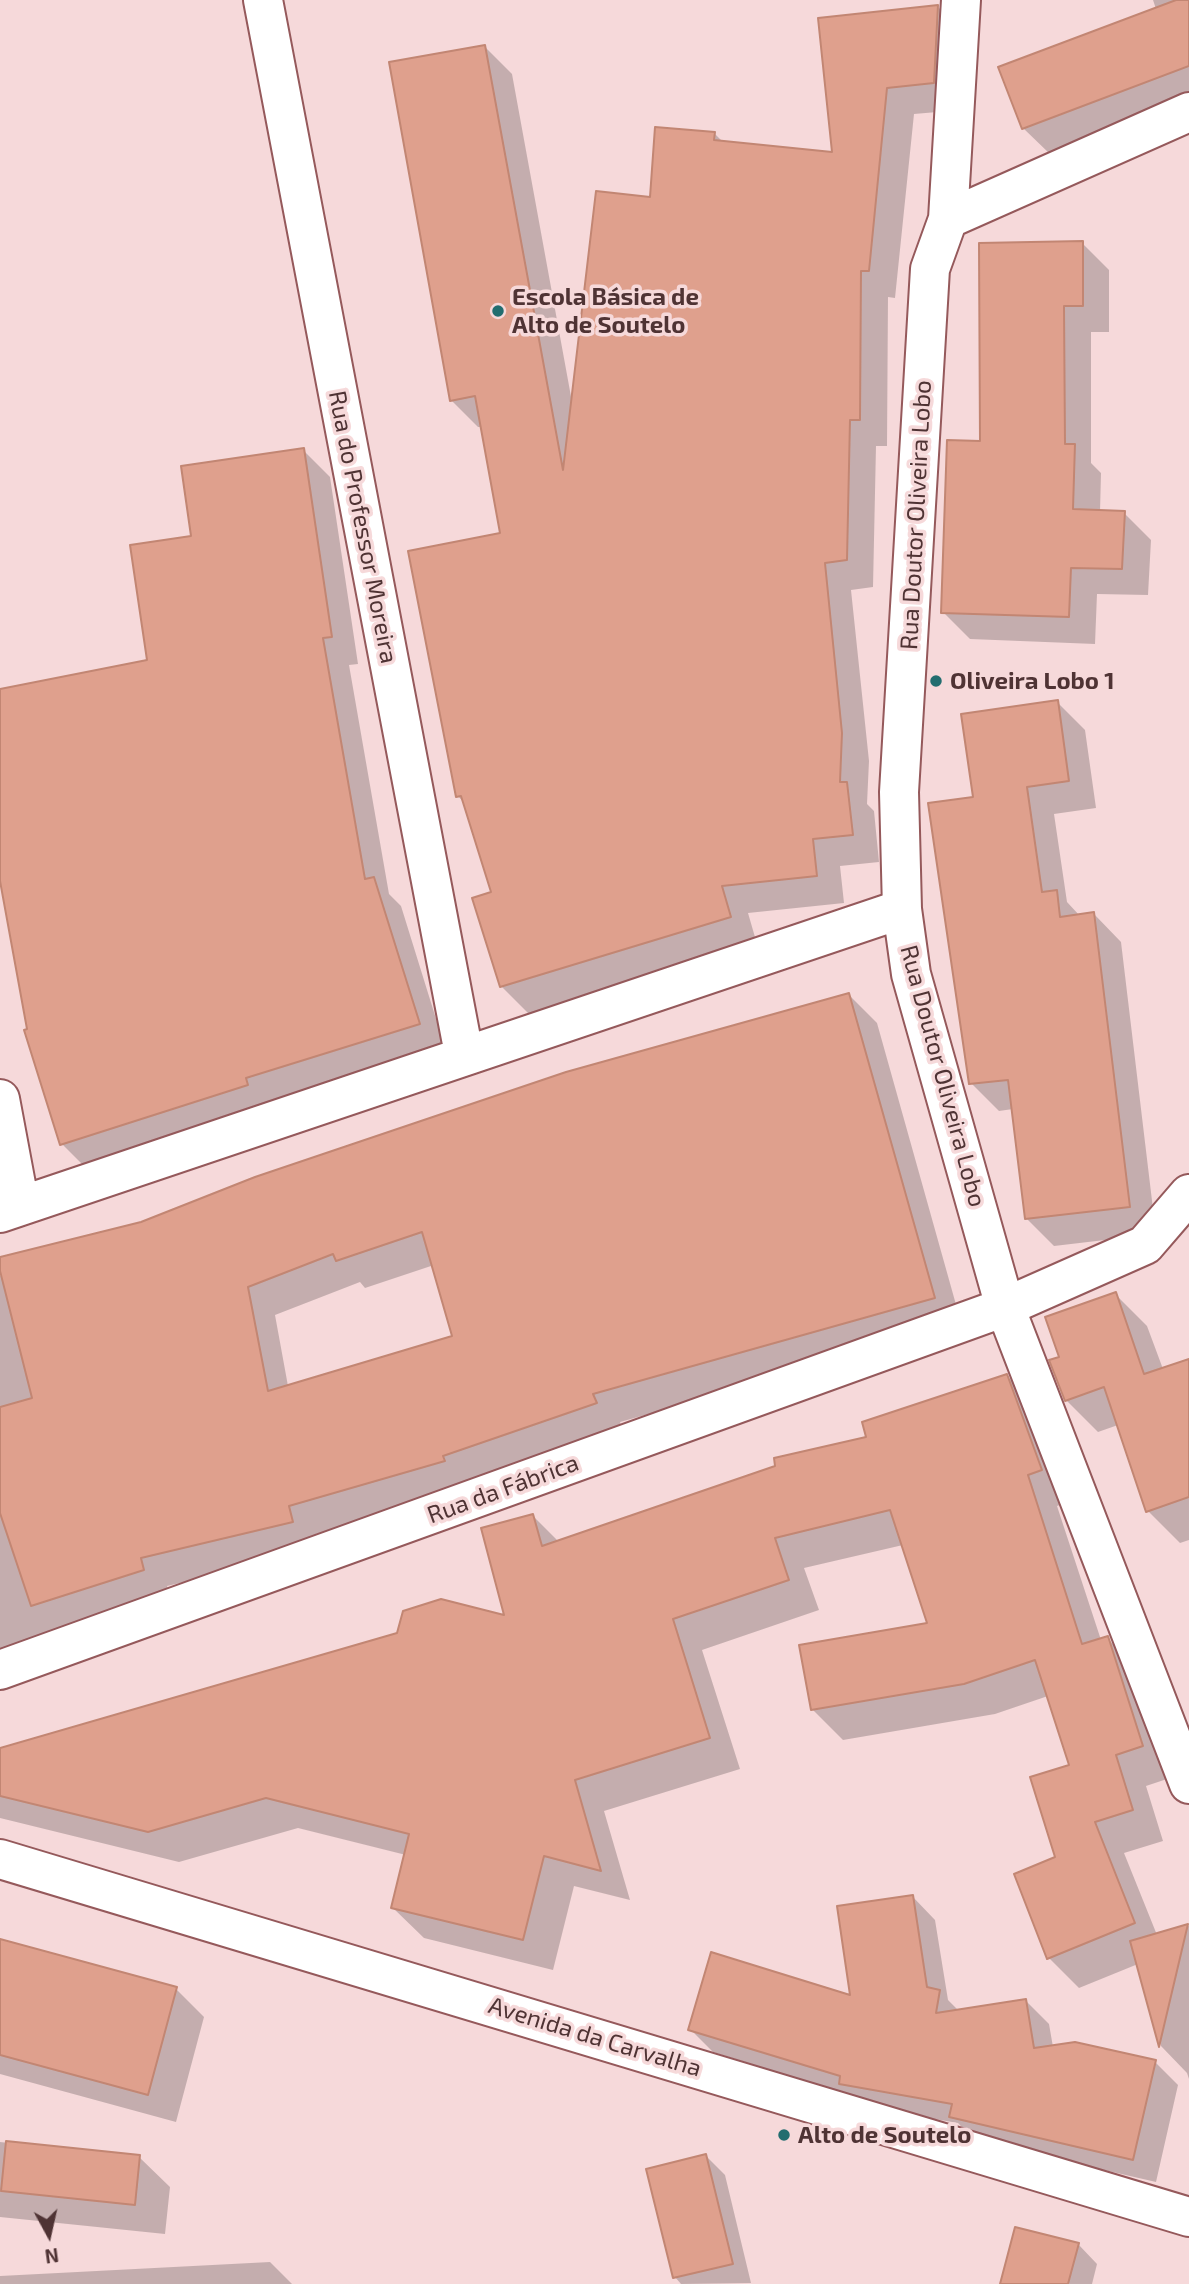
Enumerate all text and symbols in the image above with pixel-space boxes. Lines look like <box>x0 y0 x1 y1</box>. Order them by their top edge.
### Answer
place label: Escola Básica de Alto de Soutelo <box>512 283 699 339</box>
marker: Escola Básica de Alto de Soutelo <box>490 303 506 319</box>
street label: Rua Doutor Oliveira Lobo <box>895 379 937 651</box>
street label: Rua do Professor Moreira <box>322 388 404 666</box>
place label: Oliveira Lobo 1 <box>950 667 1115 695</box>
marker: Oliveira Lobo 1 <box>928 673 944 689</box>
street label: Rua Doutor Oliveira Lobo <box>894 942 992 1210</box>
street label: Rua da Fábrica <box>423 1448 583 1530</box>
street label: Avenida da Carvalha <box>485 1991 705 2083</box>
place label: Alto de Soutelo <box>798 2121 971 2149</box>
marker: Alto de Soutelo <box>776 2127 792 2143</box>
north arrow <box>14 2200 84 2270</box>
text: N <box>44 2244 60 2269</box>

